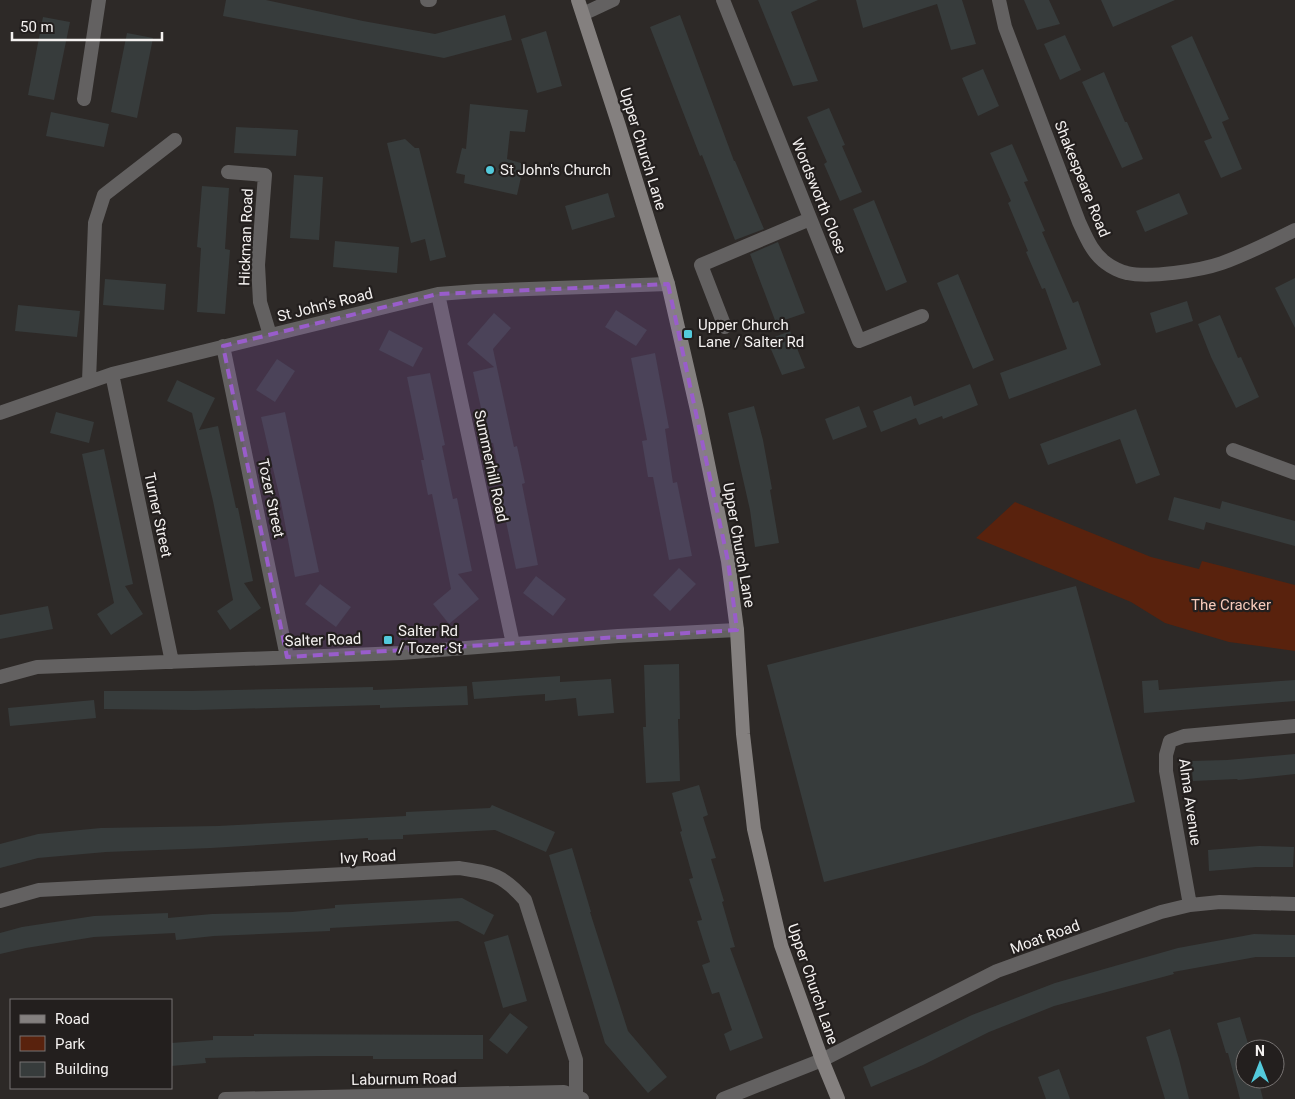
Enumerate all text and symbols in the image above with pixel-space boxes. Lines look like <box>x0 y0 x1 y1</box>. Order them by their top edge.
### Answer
scale bar <box>12 10 162 42</box>
text: 50 m <box>20 18 54 36</box>
street label: Upper Church Lane <box>616 86 670 212</box>
street label: Shakespeare Road <box>1050 118 1114 240</box>
street label: Wordsworth Close <box>788 136 850 256</box>
place label: St John's Church <box>500 161 611 179</box>
marker: St John's Church <box>484 164 496 176</box>
street label: Hickman Road <box>235 188 257 286</box>
street label: St John's Road <box>275 284 375 326</box>
place label: Upper Church Lane / Salter Rd <box>698 316 804 351</box>
marker: Upper Church Lane / Salter Rd <box>682 328 694 340</box>
street label: Summerhill Road <box>470 408 512 524</box>
street label: Tozer Street <box>254 457 288 539</box>
street label: Turner Street <box>140 471 176 559</box>
street label: Upper Church Lane <box>719 481 759 609</box>
park label: The Cracker <box>1191 596 1271 614</box>
place label: Salter Rd / Tozer St <box>398 622 462 657</box>
street label: Salter Road <box>284 630 362 650</box>
marker: Salter Rd / Tozer St <box>382 634 394 646</box>
street label: Alma Avenue <box>1175 757 1205 847</box>
street label: Ivy Road <box>339 847 397 867</box>
street label: Moat Road <box>1008 916 1082 958</box>
street label: Upper Church Lane <box>784 921 842 1047</box>
legend <box>10 999 172 1089</box>
text: Road <box>55 1010 89 1028</box>
text: Park <box>55 1035 86 1053</box>
north arrow <box>1235 1039 1285 1089</box>
text: N <box>1255 1043 1265 1059</box>
text: Building <box>55 1060 109 1078</box>
street label: Laburnum Road <box>351 1069 457 1089</box>

